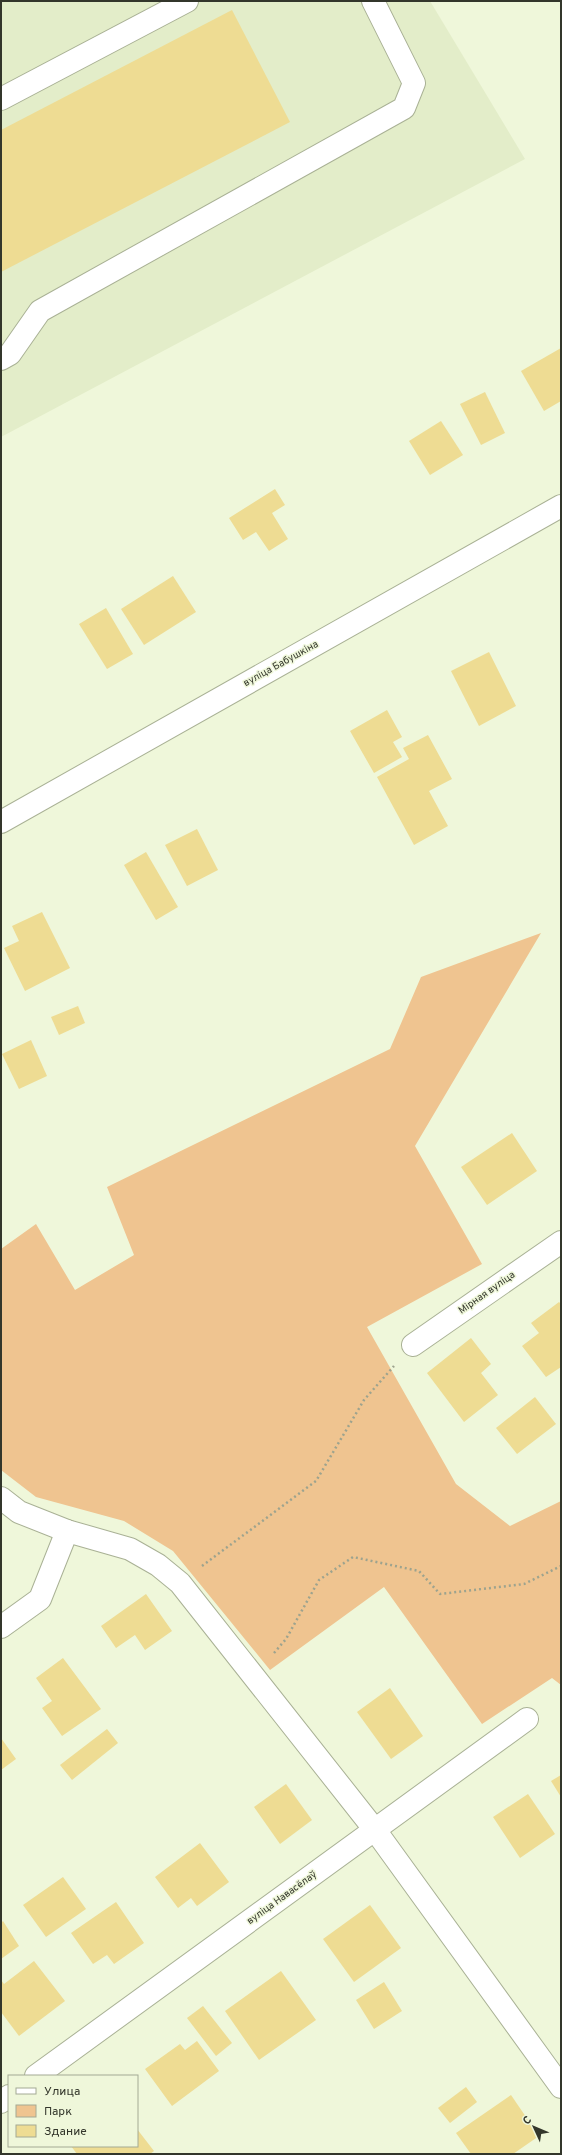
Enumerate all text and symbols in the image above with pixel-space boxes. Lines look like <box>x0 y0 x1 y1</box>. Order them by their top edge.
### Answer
street label: вуліца Бабушкіна <box>241 638 321 690</box>
street label: Мірная вуліца <box>456 1269 518 1317</box>
street label: вуліца Навасёлаў <box>244 1868 320 1928</box>
legend <box>8 2075 138 2147</box>
text: Улица <box>44 2084 80 2100</box>
text: Парк <box>44 2104 72 2120</box>
north arrow <box>514 2107 554 2147</box>
text: С <box>520 2113 535 2128</box>
text: Здание <box>44 2124 87 2140</box>

